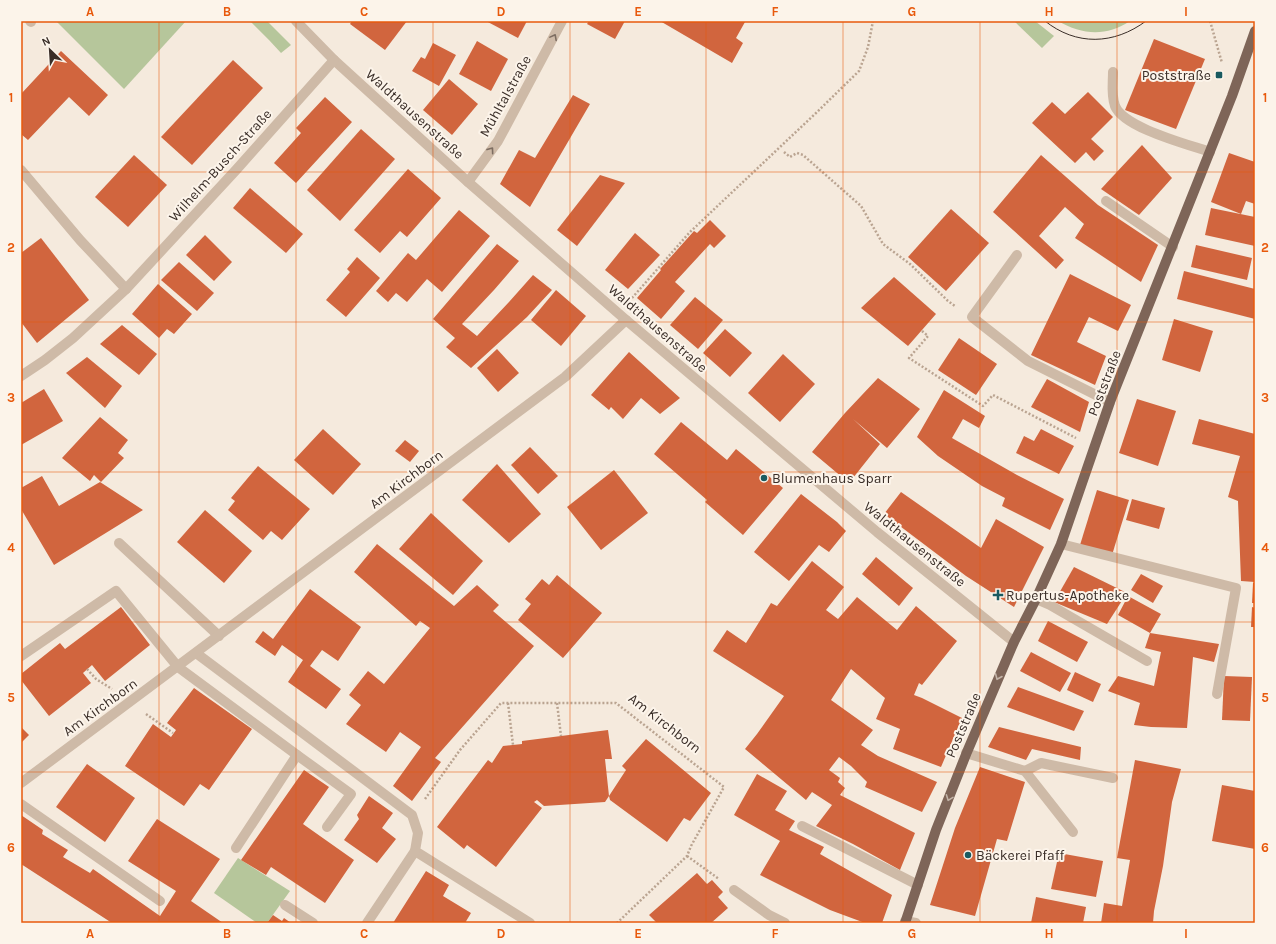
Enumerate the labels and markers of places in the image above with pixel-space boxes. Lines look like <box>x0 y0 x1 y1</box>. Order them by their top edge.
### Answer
place label: Poststraße <box>1142 67 1211 84</box>
marker: Poststraße <box>1214 70 1224 80</box>
place label: Blumenhaus Sparr <box>772 470 893 487</box>
marker: Blumenhaus Sparr <box>759 473 769 483</box>
place label: Rupertus-Apotheke <box>1006 587 1129 604</box>
marker: Rupertus-Apotheke <box>993 590 1003 600</box>
place label: Bäckerei Pfaff <box>976 847 1065 864</box>
marker: Bäckerei Pfaff <box>963 850 973 860</box>

